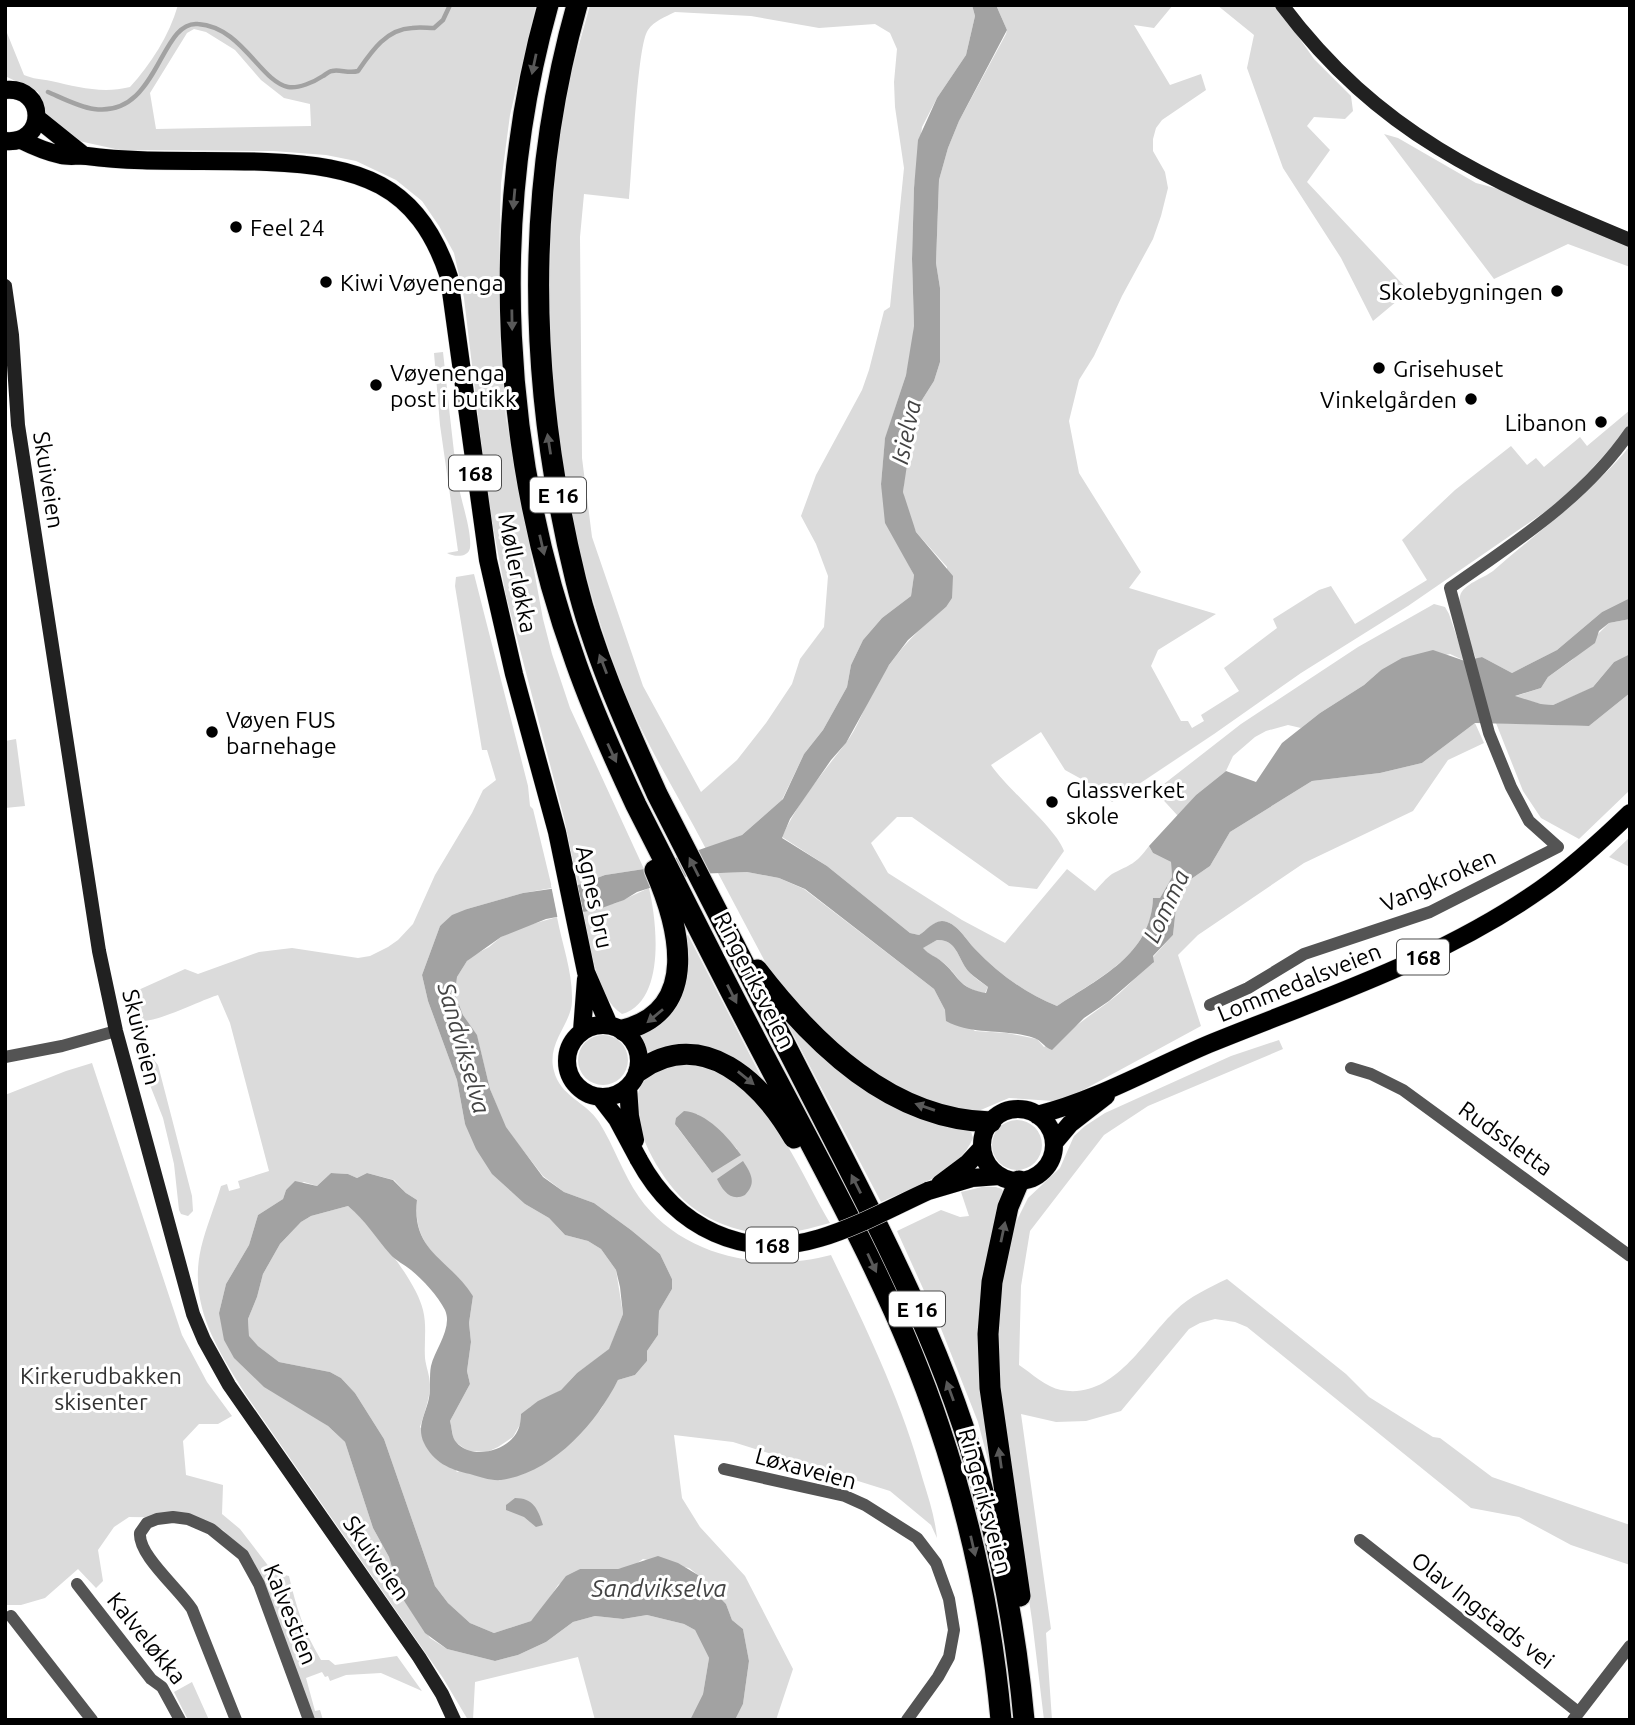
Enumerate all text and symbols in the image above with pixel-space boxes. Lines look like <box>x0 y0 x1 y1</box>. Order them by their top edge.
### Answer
one-way arrow <box>528 53 539 75</box>
one-way arrow <box>508 188 519 210</box>
place label: Feel 24 <box>250 215 325 240</box>
marker: Feel 24 <box>228 219 244 235</box>
place label: Kiwi Vøyenenga <box>340 270 504 295</box>
marker: Kiwi Vøyenenga <box>318 274 334 290</box>
place label: Skolebygningen <box>1379 279 1543 304</box>
marker: Skolebygningen <box>1549 283 1565 299</box>
one-way arrow <box>506 309 518 331</box>
place label: Grisehuset <box>1393 356 1503 381</box>
place label: Vøyenenga post i butikk <box>390 360 517 411</box>
marker: Grisehuset <box>1371 360 1387 376</box>
marker: Vøyenenga post i butikk <box>368 377 384 393</box>
place label: Vinkelgården <box>1320 387 1457 412</box>
marker: Vinkelgården <box>1463 391 1479 407</box>
water label: Isielva <box>886 397 926 467</box>
place label: Libanon <box>1505 410 1587 435</box>
marker: Libanon <box>1593 414 1609 430</box>
street label: Skuiveien <box>29 430 69 530</box>
one-way arrow <box>543 433 554 455</box>
road number: 168 <box>449 456 501 490</box>
road number: E 16 <box>530 477 586 512</box>
street label: Møllerløkka <box>494 511 542 635</box>
one-way arrow <box>536 534 547 556</box>
one-way arrow <box>597 654 608 675</box>
place label: Vøyen FUS barnehage <box>226 707 337 758</box>
marker: Vøyen FUS barnehage <box>204 724 220 740</box>
one-way arrow <box>606 743 618 763</box>
place label: Glassverket skole <box>1066 777 1185 828</box>
marker: Glassverket skole <box>1044 794 1060 810</box>
street label: Agnes bru <box>572 843 618 951</box>
street label: Vangkroken <box>1377 844 1499 916</box>
one-way arrow <box>688 857 699 877</box>
water label: Lomma <box>1138 865 1194 947</box>
street label: Ringeriksveien <box>710 907 800 1053</box>
street label: Lommedalsveien <box>1214 938 1384 1026</box>
road number: 168 <box>1397 940 1449 974</box>
water label: Sandvikselva <box>432 979 496 1117</box>
one-way arrow <box>726 984 738 1004</box>
street label: Skuiveien <box>118 987 166 1087</box>
one-way arrow <box>646 1008 664 1023</box>
one-way arrow <box>736 1071 754 1086</box>
street label: Rudssletta <box>1454 1096 1558 1180</box>
one-way arrow <box>914 1102 935 1113</box>
one-way arrow <box>851 1174 862 1194</box>
one-way arrow <box>997 1221 1008 1243</box>
road number: 168 <box>746 1228 798 1262</box>
one-way arrow <box>866 1253 878 1273</box>
road number: E 16 <box>889 1292 945 1326</box>
park label: Kirkerudbakken skisenter <box>20 1363 182 1414</box>
one-way arrow <box>944 1381 955 1402</box>
street label: Ringeriksveien <box>954 1425 1018 1577</box>
street label: Løxaveien <box>753 1443 859 1493</box>
one-way arrow <box>994 1447 1005 1469</box>
street label: Skuiveien <box>339 1511 415 1605</box>
one-way arrow <box>968 1535 979 1557</box>
street label: Olav Ingstads vei <box>1407 1547 1559 1673</box>
street label: Kalvestien <box>260 1560 322 1668</box>
water label: Sandvikselva <box>591 1575 726 1602</box>
street label: Kalveløkka <box>103 1587 191 1689</box>

